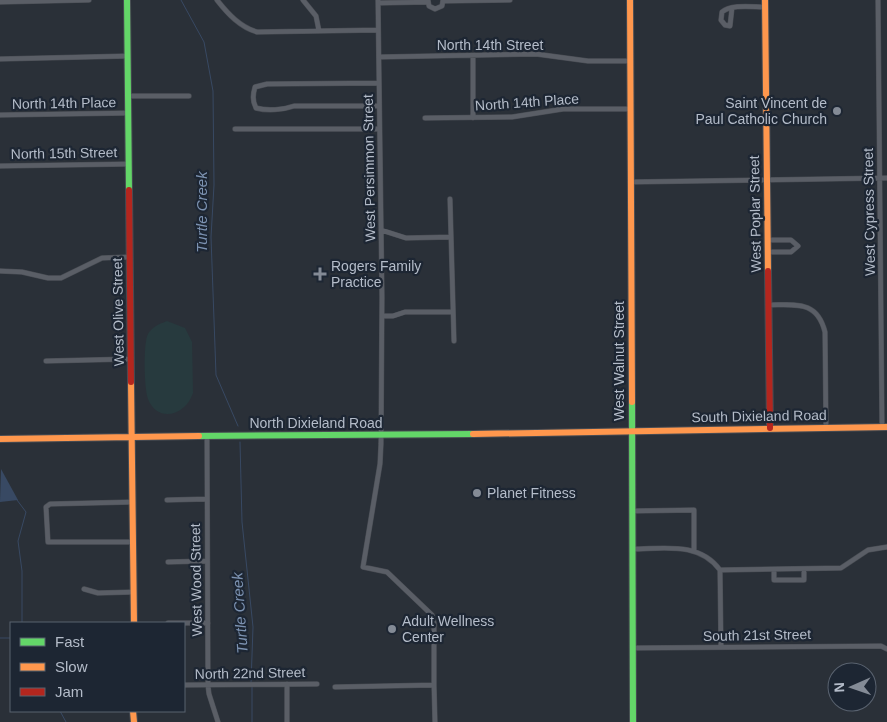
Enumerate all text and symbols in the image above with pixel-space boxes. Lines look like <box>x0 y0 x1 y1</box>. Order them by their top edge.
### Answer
street label: North 14th Street <box>437 37 543 53</box>
street label: North 14th Place <box>474 90 580 114</box>
street label: North 14th Place <box>12 94 116 112</box>
street label: West Persimmon Street <box>360 94 378 242</box>
place label: Saint Vincent de Paul Catholic Church <box>695 95 827 127</box>
marker: Saint Vincent de Paul Catholic Church <box>831 105 843 117</box>
street label: North 15th Street <box>11 144 118 162</box>
street label: West Cypress Street <box>860 148 878 276</box>
street label: West Poplar Street <box>746 155 764 273</box>
water label: Turtle Creek <box>193 170 210 253</box>
street label: West Olive Street <box>109 257 127 366</box>
place label: Rogers Family Practice <box>331 258 421 290</box>
marker: Rogers Family Practice <box>313 267 327 281</box>
street label: West Walnut Street <box>611 301 627 421</box>
street label: South Dixieland Road <box>691 407 827 425</box>
street label: North Dixieland Road <box>249 415 383 431</box>
place label: Planet Fitness <box>487 485 576 501</box>
marker: Planet Fitness <box>471 487 483 499</box>
street label: West Wood Street <box>187 523 205 637</box>
water label: Turtle Creek <box>228 570 251 654</box>
place label: Adult Wellness Center <box>402 613 494 645</box>
legend <box>10 622 185 712</box>
marker: Adult Wellness Center <box>386 623 398 635</box>
street label: South 21st Street <box>703 626 811 644</box>
text: Fast <box>55 633 85 650</box>
text: Slow <box>55 658 88 675</box>
north arrow <box>827 662 877 712</box>
street label: North 22nd Street <box>195 664 305 682</box>
text: N <box>831 682 847 693</box>
text: Jam <box>55 683 83 700</box>

